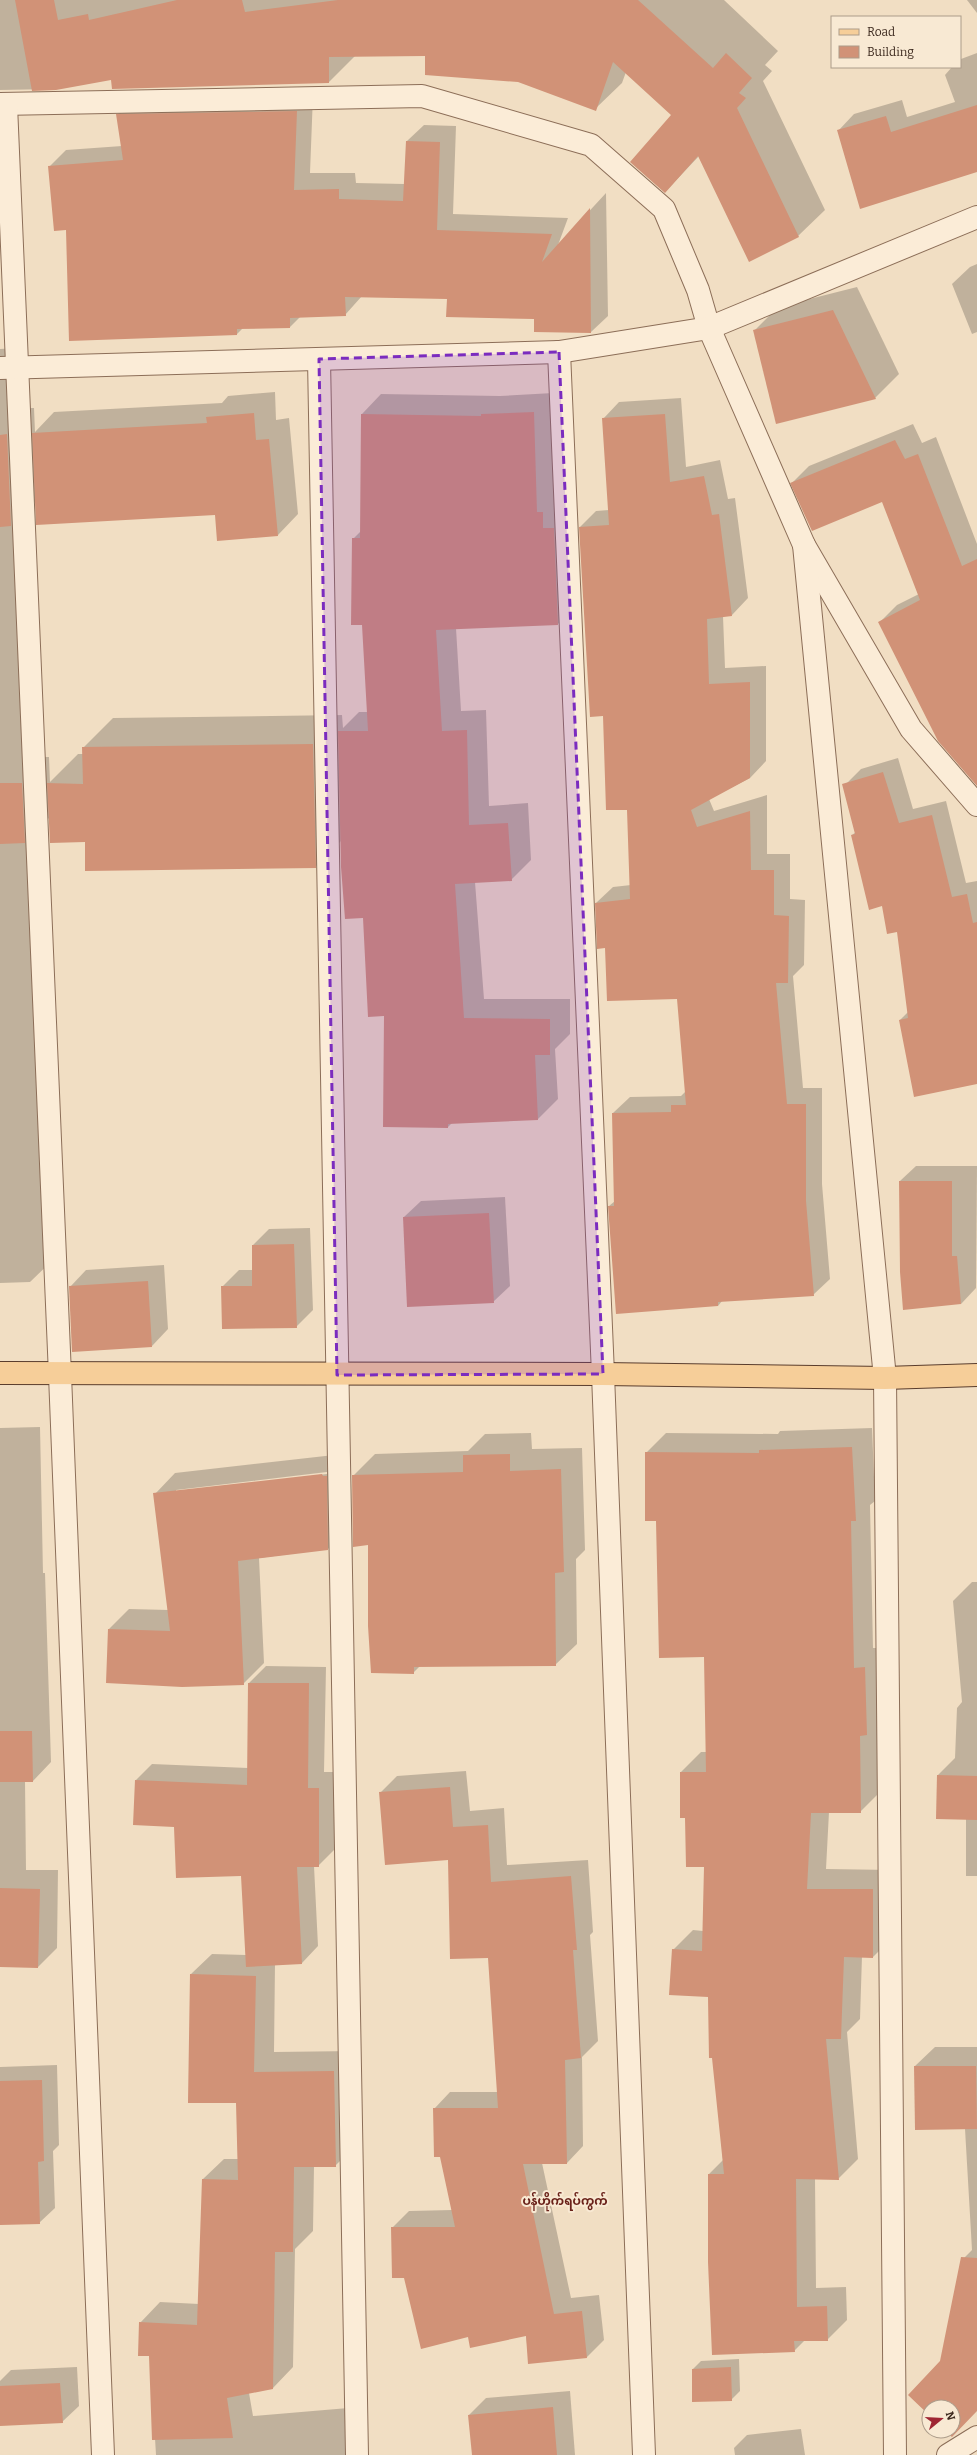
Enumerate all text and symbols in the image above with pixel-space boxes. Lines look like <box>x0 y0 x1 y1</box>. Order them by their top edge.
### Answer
legend <box>831 16 961 68</box>
text: Road <box>867 25 895 39</box>
text: Building <box>867 45 914 59</box>
district label: ပန်ဟိုက်ရပ်ကွက် <box>522 2191 608 2212</box>
north arrow <box>921 2399 961 2439</box>
text: N <box>943 2410 958 2423</box>

